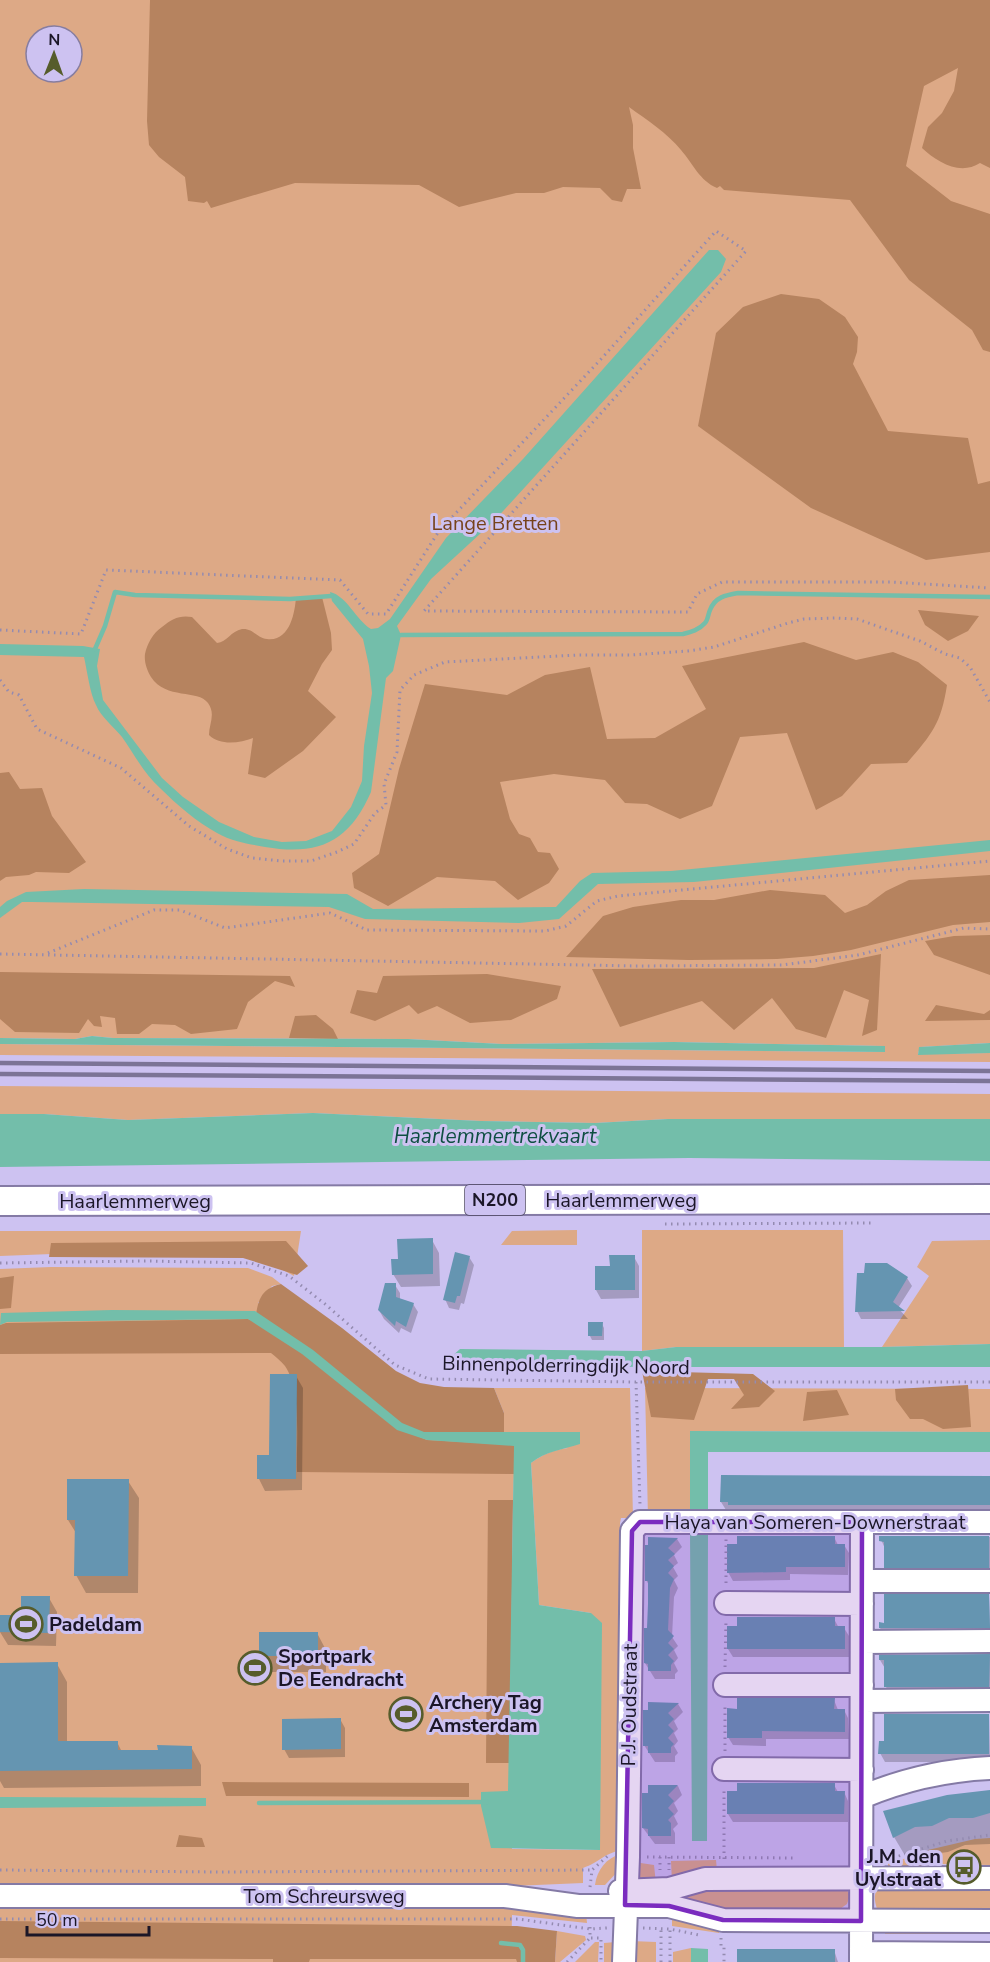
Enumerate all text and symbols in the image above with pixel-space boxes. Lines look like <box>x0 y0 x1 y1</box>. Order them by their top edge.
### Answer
north arrow <box>24 24 84 84</box>
text: N <box>48 29 60 51</box>
park label: Lange Bretten <box>431 510 559 537</box>
water label: Haarlemmertrekvaart <box>394 1122 597 1150</box>
road number: N200 <box>465 1185 525 1215</box>
street label: Haarlemmerweg <box>545 1187 697 1214</box>
street label: Haarlemmerweg <box>59 1188 211 1215</box>
street label: Binnenpolderringdijk Noord <box>442 1350 690 1381</box>
street label: Haya van Someren-Downerstraat <box>665 1509 966 1536</box>
sports icon: Padeldam <box>8 1606 44 1642</box>
place label: Padeldam <box>49 1611 142 1638</box>
street label: P.J. Oudstraat <box>615 1642 644 1767</box>
place label: Sportpark De Eendracht <box>278 1643 404 1693</box>
sports icon: Sportpark De Eendracht <box>237 1650 273 1686</box>
place label: Archery Tag Amsterdam <box>429 1689 542 1739</box>
sports icon: Archery Tag Amsterdam <box>388 1696 424 1732</box>
place label: J.M. den Uylstraat <box>855 1843 941 1893</box>
bus stop icon: J.M. den Uylstraat <box>946 1849 982 1885</box>
street label: Tom Schreursweg <box>243 1883 405 1910</box>
scale bar <box>27 1899 148 1937</box>
text: 50 m <box>36 1908 78 1932</box>

